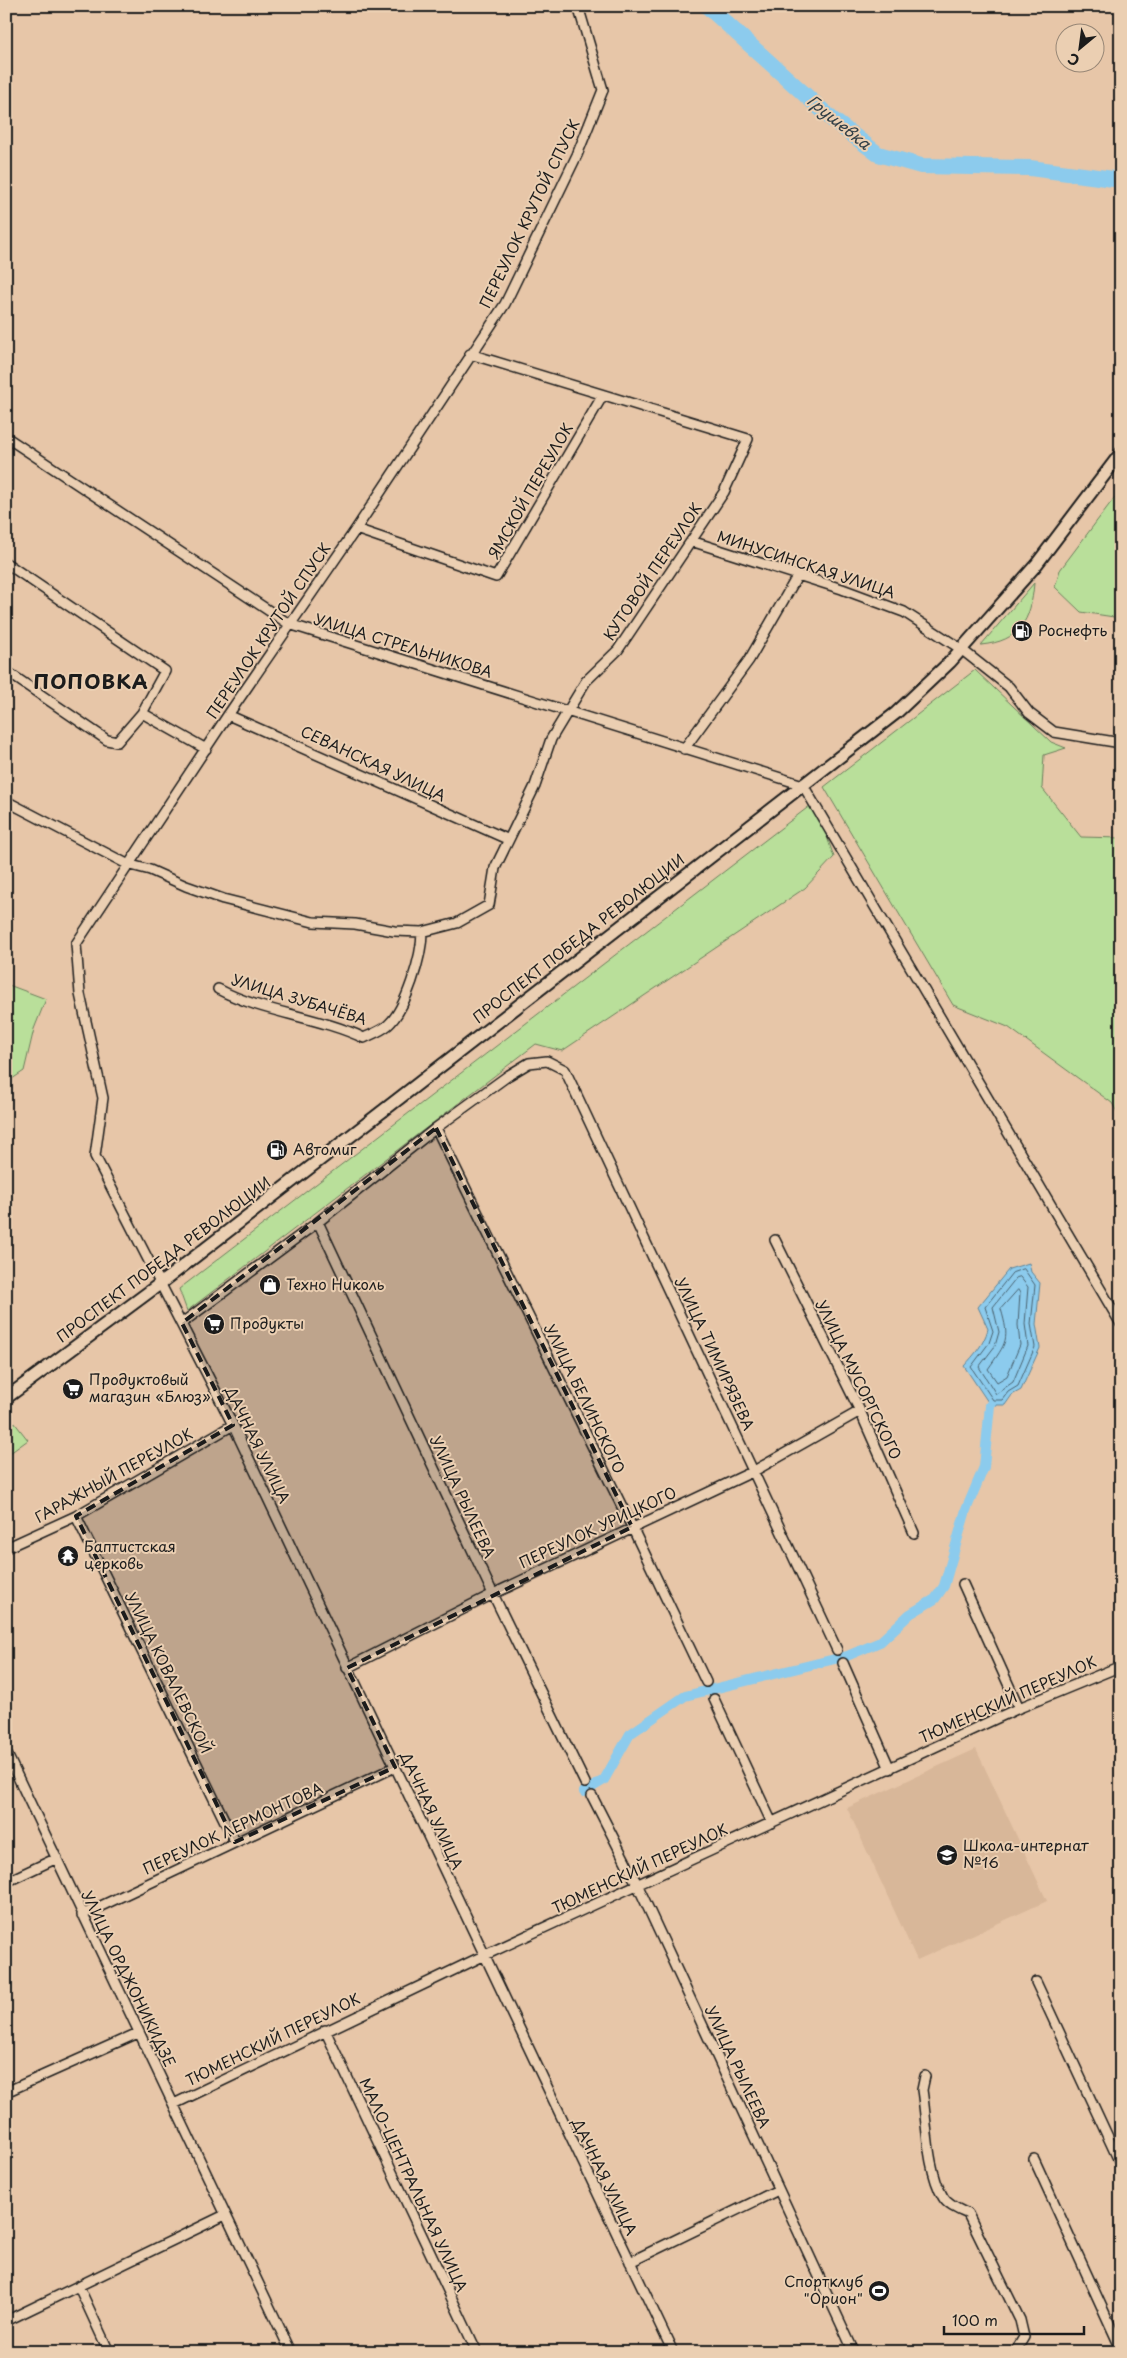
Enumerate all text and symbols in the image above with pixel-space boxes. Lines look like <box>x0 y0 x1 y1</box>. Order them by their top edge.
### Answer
north arrow <box>1054 22 1104 72</box>
text: С <box>1064 48 1083 72</box>
water label: Грушевка <box>803 88 878 155</box>
street label: ПЕРЕУЛОК КРУТОЙ СПУСК <box>473 115 585 312</box>
street label: ЯМСКОЙ ПЕРЕУЛОК <box>481 418 578 562</box>
street label: КУТОВОЙ ПЕРЕУЛОК <box>597 497 707 645</box>
street label: МИНУСИНСКАЯ УЛИЦА <box>714 524 899 603</box>
street label: ПЕРЕУЛОК КРУТОЙ СПУСК <box>200 538 335 723</box>
street label: УЛИЦА СТРЕЛЬНИКОВА <box>311 606 496 683</box>
place label: Роснефть <box>1038 618 1107 641</box>
fuel station icon: Роснефть <box>1010 619 1034 643</box>
district label: ПОПОВКА <box>33 666 149 696</box>
street label: СЕВАНСКАЯ УЛИЦА <box>297 719 450 806</box>
street label: ПРОСПЕКТ ПОБЕДА РЕВОЛЮЦИИ <box>467 848 689 1028</box>
street label: УЛИЦА ЗУБАЧЁВА <box>229 967 370 1030</box>
place label: Автомиг <box>293 1137 357 1160</box>
fuel station icon: Автомиг <box>265 1138 289 1162</box>
street label: ПРОСПЕКТ ПОБЕДА РЕВОЛЮЦИИ <box>51 1170 275 1347</box>
place label: Техно Николь <box>286 1272 385 1295</box>
shop icon: Техно Николь <box>258 1273 282 1297</box>
street label: УЛИЦА ТИМИРЯЗЕВА <box>670 1273 761 1434</box>
street label: УЛИЦА МУСОРГСКОГО <box>811 1296 908 1463</box>
place label: Продукты <box>230 1311 304 1334</box>
supermarket icon: Продукты <box>202 1312 226 1336</box>
street label: УЛИЦА БЕЛИНСКОГО <box>539 1320 632 1477</box>
place label: Продуктовый магазин «Блюз» <box>89 1367 211 1407</box>
supermarket icon: Продуктовый магазин «Блюз» <box>61 1377 85 1401</box>
street label: ДАЧНАЯ УЛИЦА <box>220 1381 297 1507</box>
street label: ГАРАЖНЫЙ ПЕРЕУЛОК <box>30 1421 197 1528</box>
street label: УЛИЦА РЫЛЕЕВА <box>425 1431 502 1562</box>
street label: ПЕРЕУЛОК УРИЦКОГО <box>515 1480 680 1573</box>
place label: Баптистская церковь <box>84 1534 176 1574</box>
temple icon: Баптистская церковь <box>56 1544 80 1568</box>
street label: УЛИЦА КОВАЛЕВСКОЙ <box>120 1588 219 1757</box>
street label: ТЮМЕНСКИЙ ПЕРЕУЛОК <box>915 1649 1100 1748</box>
street label: ДАЧНАЯ УЛИЦА <box>395 1747 470 1873</box>
street label: ПЕРЕУЛОК ЛЕРМОНТОВА <box>139 1776 326 1880</box>
street label: ТЮМЕНСКИЙ ПЕРЕУЛОК <box>548 1817 731 1919</box>
place label: Школа-интернат №16 <box>963 1833 1089 1873</box>
school or university icon: Школа-интернат №16 <box>935 1843 959 1867</box>
street label: УЛИЦА ОРДЖОНИКИДЗЕ <box>77 1886 182 2071</box>
street label: ТЮМЕНСКИЙ ПЕРЕУЛОК <box>181 1986 364 2091</box>
street label: УЛИЦА РЫЛЕЕВА <box>700 2001 777 2132</box>
street label: МАЛО-ЦЕНТРАЛЬНАЯ УЛИЦА <box>355 2074 474 2295</box>
street label: ДАЧНАЯ УЛИЦА <box>567 2113 644 2239</box>
place label: Спортклуб "Орион" <box>784 2269 863 2309</box>
sports icon: Спортклуб "Орион" <box>867 2279 891 2303</box>
scale bar <box>944 2303 1084 2335</box>
text: 100 m <box>952 2308 998 2331</box>

